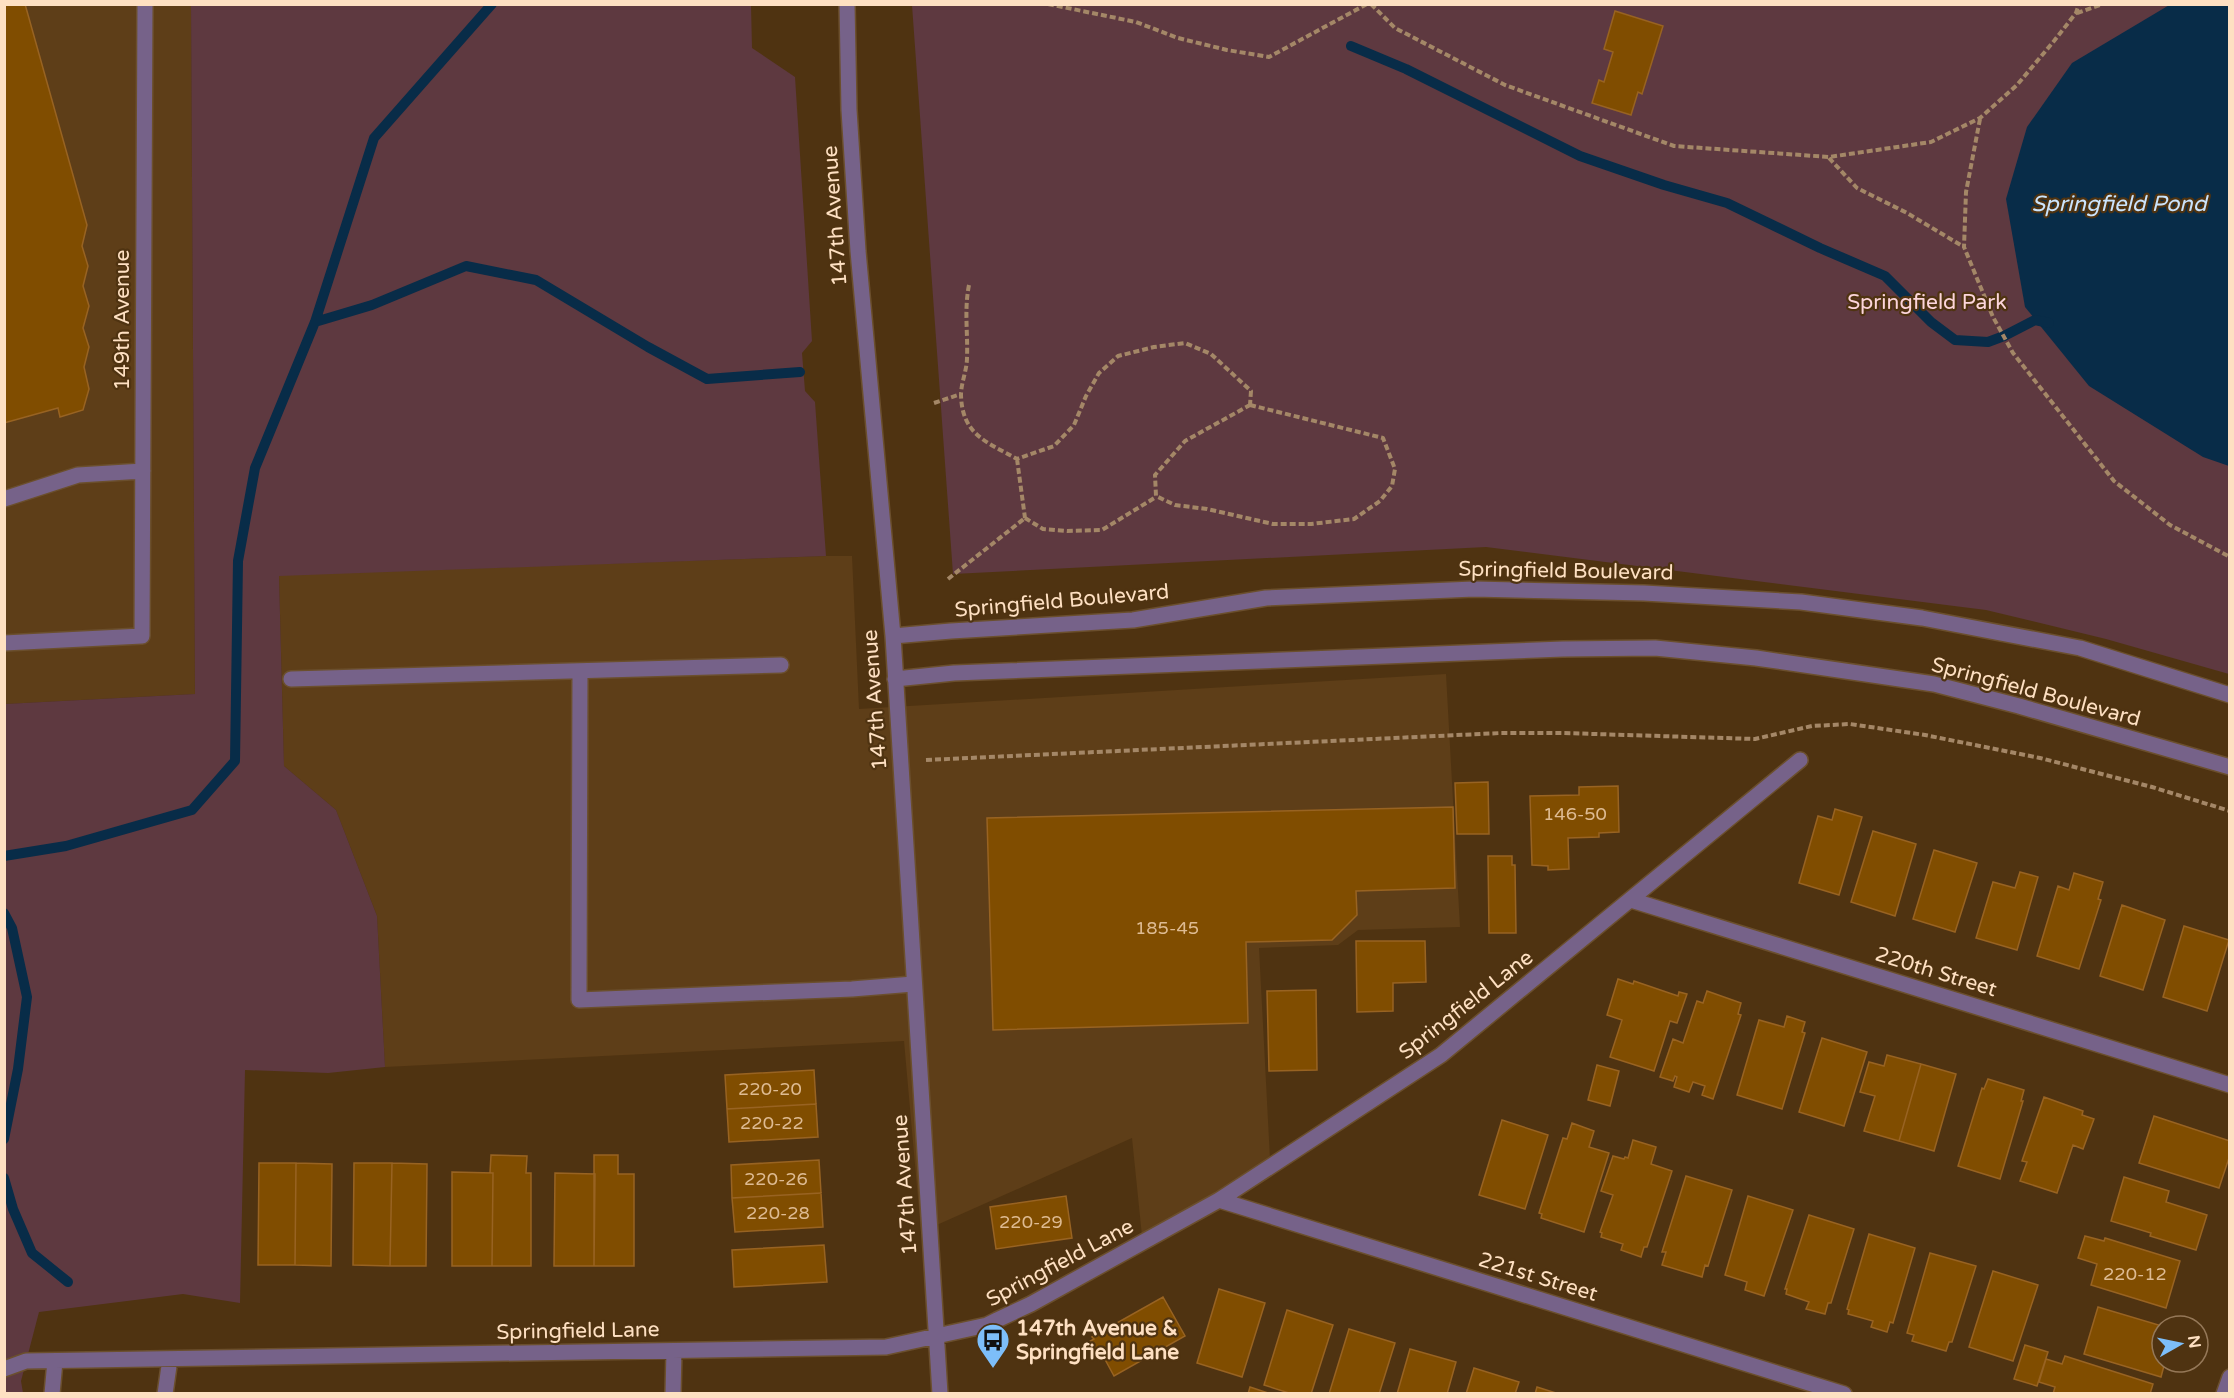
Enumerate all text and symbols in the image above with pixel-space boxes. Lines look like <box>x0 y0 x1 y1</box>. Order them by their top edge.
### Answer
street label: 147th Avenue <box>818 145 852 287</box>
water label: Springfield Pond <box>2031 191 2210 217</box>
street label: 149th Avenue <box>110 249 135 391</box>
park label: Springfield Park <box>1847 290 2007 315</box>
street label: Springfield Boulevard <box>1458 557 1674 585</box>
street label: Springfield Boulevard <box>954 579 1170 623</box>
street label: 147th Avenue <box>858 629 892 771</box>
street label: Springfield Boulevard <box>1929 652 2143 732</box>
house number: 146-50 <box>1543 803 1607 825</box>
house number: 185-45 <box>1135 917 1199 939</box>
street label: 220th Street <box>1872 942 2000 1002</box>
street label: Springfield Lane <box>1394 945 1538 1065</box>
house number: 220-20 <box>738 1078 802 1100</box>
house number: 220-22 <box>740 1112 804 1134</box>
street label: 147th Avenue <box>888 1114 922 1256</box>
house number: 220-26 <box>744 1168 808 1190</box>
house number: 220-28 <box>746 1202 810 1224</box>
house number: 220-29 <box>999 1211 1063 1233</box>
street label: Springfield Lane <box>982 1214 1138 1312</box>
street label: 221st Street <box>1476 1247 1600 1307</box>
house number: 220-12 <box>2103 1263 2167 1285</box>
north arrow <box>2150 1314 2210 1374</box>
place label: 147th Avenue & Springfield Lane <box>1016 1316 1179 1365</box>
street label: Springfield Lane <box>496 1317 660 1345</box>
bus stop icon: 147th Avenue & Springfield Lane <box>975 1322 1011 1369</box>
text: N <box>2183 1334 2205 1350</box>

